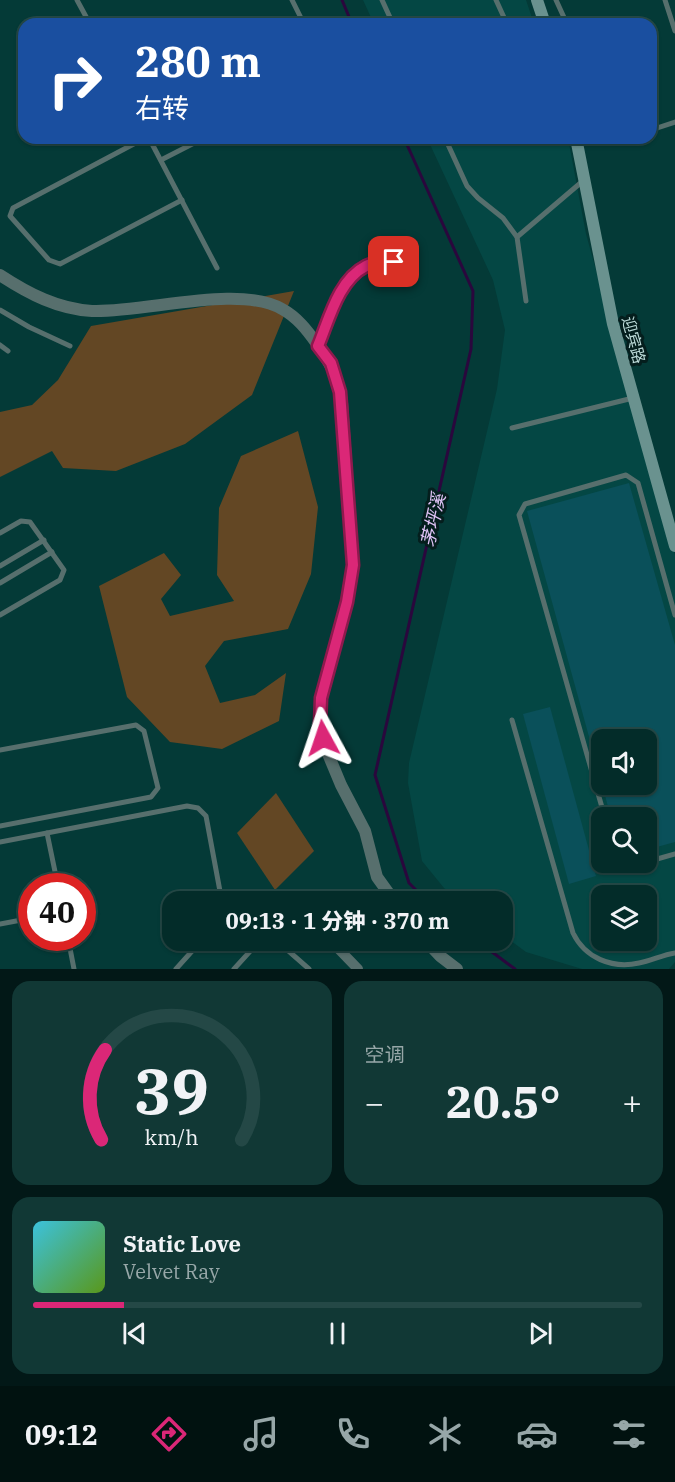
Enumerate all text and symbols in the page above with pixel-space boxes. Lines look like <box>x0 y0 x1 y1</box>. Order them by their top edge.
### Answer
text: 280 m <box>135 34 261 89</box>
icon: right <box>36 42 114 120</box>
text: 右转 <box>135 90 189 125</box>
pin <box>368 236 419 287</box>
icon: arrive <box>377 245 410 278</box>
street label: 迎宾路 <box>618 314 650 366</box>
water label: 茅坪溪 <box>416 489 451 549</box>
position arrow <box>291 706 355 770</box>
map controls <box>591 729 657 951</box>
button: sound <box>591 729 657 795</box>
button: search <box>591 807 657 873</box>
speed limit sign: 40 <box>18 873 96 951</box>
button: layers <box>591 885 657 951</box>
text: 09:13 · 1 分钟 · 370 m <box>226 906 449 935</box>
text: 空调 <box>365 1041 405 1068</box>
text: 39 <box>134 1050 209 1131</box>
text: 20.5° <box>446 1072 561 1130</box>
text: − <box>365 1081 384 1124</box>
text: + <box>622 1081 642 1124</box>
text: km/h <box>145 1123 199 1151</box>
text: Static Love <box>123 1229 241 1258</box>
text: Velvet Ray <box>123 1258 220 1285</box>
icon: previous <box>118 1317 151 1350</box>
icon: pause <box>321 1317 354 1350</box>
icon: next <box>524 1317 557 1350</box>
icon: directions <box>148 1413 190 1455</box>
icon: music <box>240 1413 282 1455</box>
icon: phone <box>332 1413 374 1455</box>
icon: climate <box>424 1413 466 1455</box>
icon: car <box>516 1413 558 1455</box>
icon: filters <box>608 1413 650 1455</box>
text: 09:12 <box>25 1417 98 1452</box>

